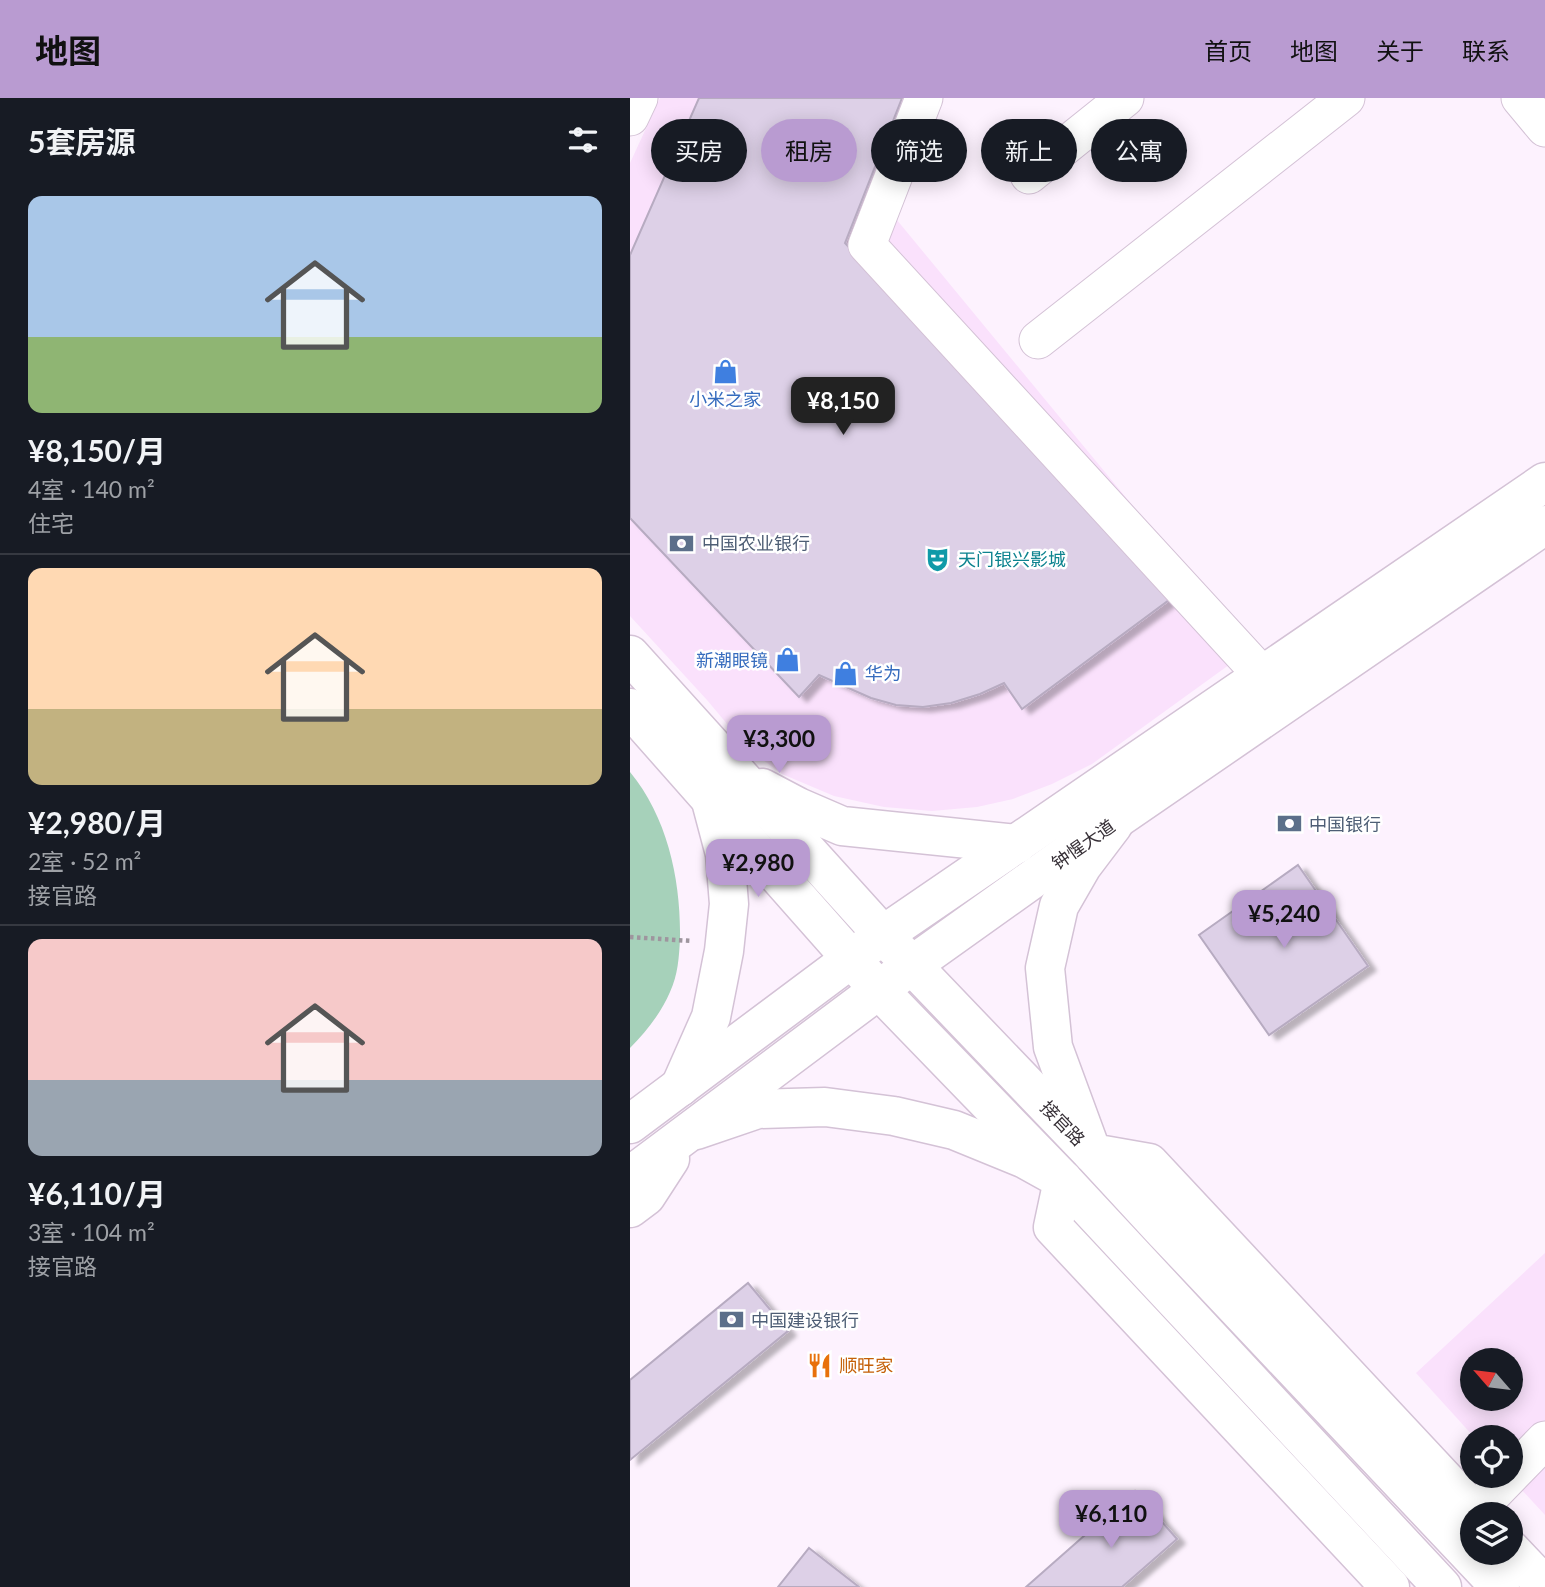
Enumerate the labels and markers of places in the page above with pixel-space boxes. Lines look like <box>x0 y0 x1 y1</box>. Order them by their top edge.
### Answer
shop icon: 小米之家 <box>711 358 739 386</box>
pin: ¥8,150 <box>786 378 900 437</box>
place label: 小米之家 <box>689 388 761 410</box>
bank icon: 中国农业银行 <box>668 529 696 557</box>
place label: 中国农业银行 <box>702 532 810 554</box>
theatre icon: 天门银兴影城 <box>924 545 952 573</box>
place label: 天门银兴影城 <box>958 548 1066 570</box>
shop icon: 新潮眼镜 <box>774 646 802 674</box>
place label: 新潮眼镜 <box>696 649 768 671</box>
shop icon: 华为 <box>831 659 859 687</box>
place label: 华为 <box>865 662 901 684</box>
pin: ¥3,300 <box>722 716 836 775</box>
bank icon: 中国银行 <box>1275 810 1303 838</box>
place label: 中国银行 <box>1309 813 1381 835</box>
pin: ¥2,980 <box>701 840 815 899</box>
pin: ¥5,240 <box>1227 890 1341 950</box>
bank icon: 中国建设银行 <box>717 1306 745 1334</box>
place label: 中国建设银行 <box>751 1309 859 1331</box>
restaurant icon: 顺旺家 <box>805 1351 833 1379</box>
place label: 顺旺家 <box>839 1354 893 1376</box>
pin: ¥6,110 <box>1054 1490 1168 1550</box>

